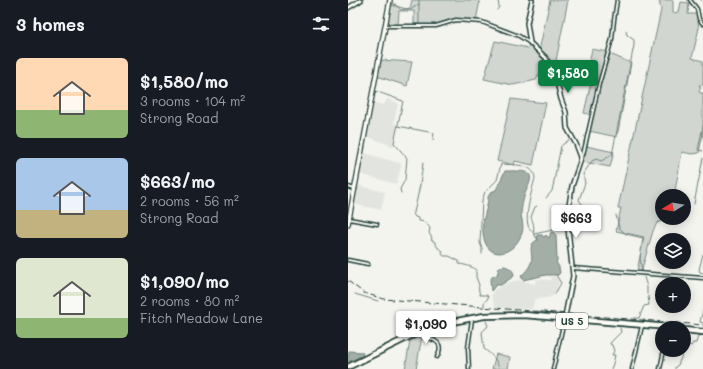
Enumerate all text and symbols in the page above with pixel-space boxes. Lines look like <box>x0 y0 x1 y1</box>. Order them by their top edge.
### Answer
text: 3 homes <box>16 13 85 35</box>
icon: filters <box>310 13 332 35</box>
pin: $1,580 <box>535 60 601 94</box>
text: $1,580 <box>547 64 589 81</box>
text: $1,580/mo <box>140 70 228 92</box>
icon: home <box>48 74 96 122</box>
text: 3 rooms · 104 m² <box>140 92 245 109</box>
text: Strong Road <box>140 109 219 126</box>
text: $663/mo <box>140 170 215 192</box>
icon: home <box>48 174 96 222</box>
north arrow <box>655 189 691 225</box>
map controls <box>655 189 691 357</box>
text: 2 rooms · 56 m² <box>140 192 239 209</box>
pin: $663 <box>552 205 600 239</box>
text: Strong Road <box>140 209 219 226</box>
text: $663 <box>560 209 592 226</box>
button: layers <box>655 233 691 269</box>
text: $1,090/mo <box>140 270 229 292</box>
icon: home <box>48 274 96 322</box>
button: + <box>655 277 691 313</box>
text: 2 rooms · 80 m² <box>140 292 239 309</box>
text: Fitch Meadow Lane <box>140 309 263 326</box>
pin: $1,090 <box>393 311 459 345</box>
road number: US 5 <box>556 313 588 329</box>
text: $1,090 <box>405 315 447 332</box>
button: − <box>655 321 691 357</box>

